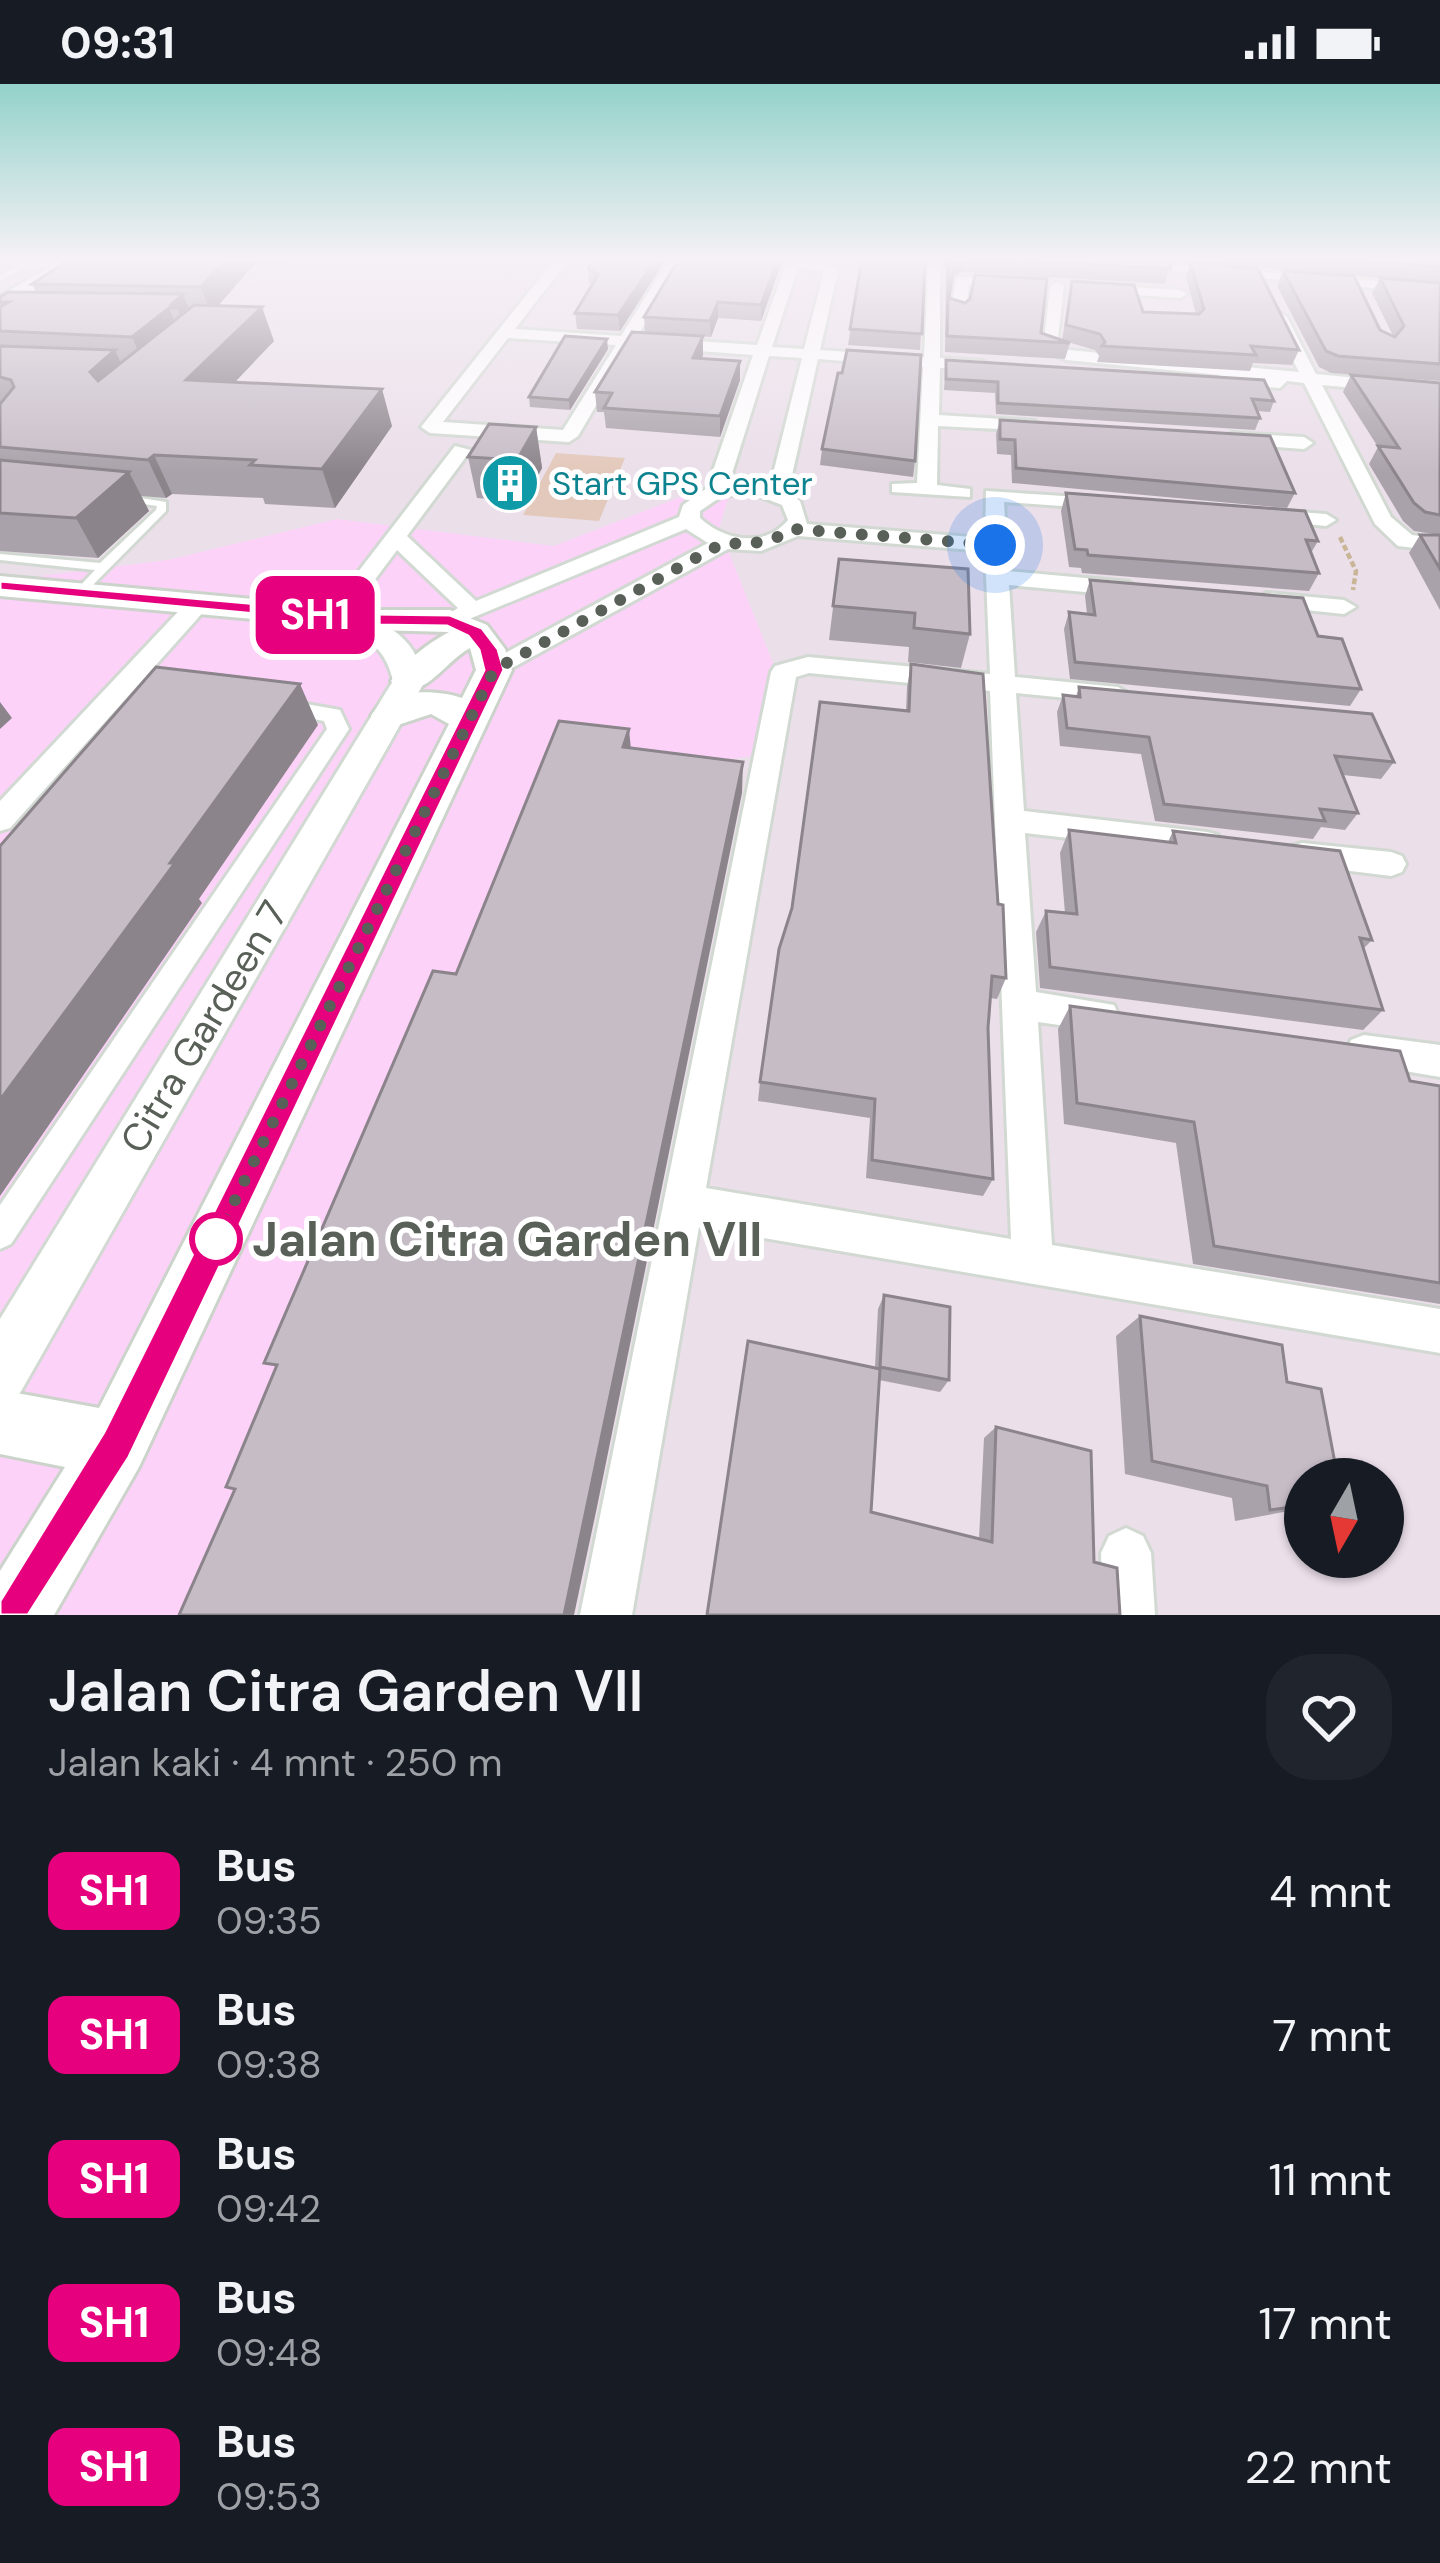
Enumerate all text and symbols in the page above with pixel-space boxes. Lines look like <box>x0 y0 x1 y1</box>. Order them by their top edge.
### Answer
text: 09:31 <box>60 13 175 72</box>
building icon: Start GPS Center <box>479 452 541 514</box>
place label: Start GPS Center <box>552 462 813 505</box>
your location <box>965 515 1025 575</box>
line badge: SH1 <box>246 576 384 654</box>
text: SH1 <box>280 587 350 642</box>
street label: Citra Gardeen 7 <box>109 892 299 1162</box>
place label: Jalan Citra Garden VII <box>252 1208 762 1271</box>
marker: Jalan Citra Garden VII <box>191 1214 241 1264</box>
north arrow <box>1284 1458 1404 1578</box>
map controls <box>1284 1458 1404 1578</box>
text: Jalan Citra Garden VII <box>48 1654 643 1729</box>
button: heart <box>1266 1654 1392 1780</box>
text: Jalan kaki · 4 mnt · 250 m <box>48 1737 503 1788</box>
text: Bus <box>216 1836 296 1895</box>
text: 4 mnt <box>1269 1862 1392 1921</box>
text: SH1 <box>79 1863 149 1918</box>
text: 09:35 <box>216 1895 322 1946</box>
text: Bus <box>216 1980 296 2039</box>
text: 7 mnt <box>1272 2006 1392 2065</box>
text: SH1 <box>79 2007 149 2062</box>
text: 09:38 <box>216 2039 322 2090</box>
text: Bus <box>216 2124 296 2183</box>
text: 11 mnt <box>1268 2150 1392 2209</box>
text: SH1 <box>79 2151 149 2206</box>
text: 09:42 <box>216 2183 321 2234</box>
text: Bus <box>216 2268 296 2327</box>
text: 17 mnt <box>1258 2294 1392 2353</box>
text: SH1 <box>79 2295 149 2350</box>
text: 09:48 <box>216 2327 322 2378</box>
text: Bus <box>216 2412 296 2471</box>
text: 22 mnt <box>1245 2438 1392 2497</box>
text: SH1 <box>79 2439 149 2494</box>
text: 09:53 <box>216 2471 322 2522</box>

